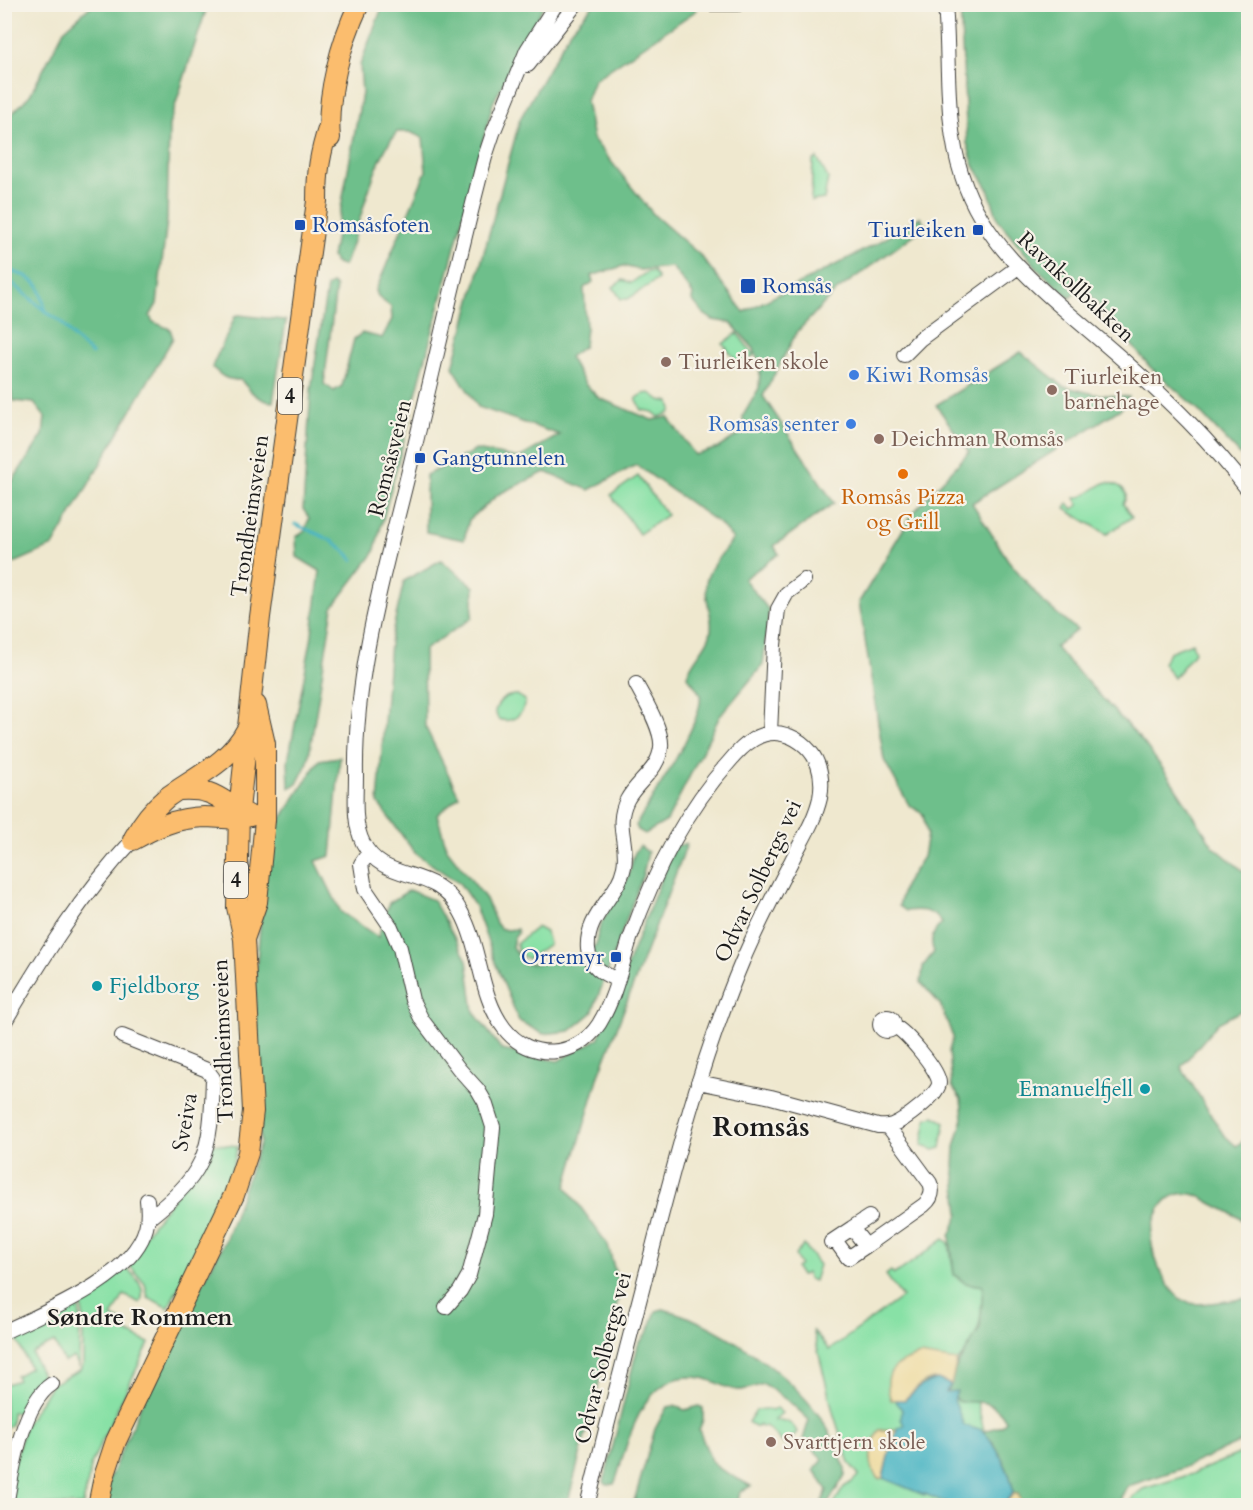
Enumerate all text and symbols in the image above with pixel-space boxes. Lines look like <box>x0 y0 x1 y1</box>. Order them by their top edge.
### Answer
place label: Romsåsfoten <box>312 210 430 240</box>
place label: Tiurleiken <box>868 215 966 245</box>
marker: Romsåsfoten <box>293 218 307 232</box>
marker: Tiurleiken <box>971 223 985 237</box>
street label: Ravnkollbakken <box>1011 225 1142 350</box>
place label: Romsås <box>762 271 832 301</box>
marker: Romsås <box>739 277 757 295</box>
place label: Tiurleiken skole <box>678 347 829 377</box>
marker: Tiurleiken skole <box>659 355 673 369</box>
place label: Kiwi Romsås <box>866 360 988 390</box>
place label: Tiurleiken barnehage <box>1064 362 1163 417</box>
marker: Kiwi Romsås <box>847 368 861 382</box>
road number: 4 <box>278 378 302 414</box>
marker: Tiurleiken barnehage <box>1045 383 1059 397</box>
street label: Romsåsveien <box>361 396 419 520</box>
place label: Romsås senter <box>708 409 840 439</box>
marker: Romsås senter <box>844 417 858 431</box>
place label: Deichman Romsås <box>891 424 1064 454</box>
street label: Trondheimsveien <box>224 432 276 599</box>
marker: Deichman Romsås <box>872 432 886 446</box>
place label: Gangtunnelen <box>432 443 566 473</box>
marker: Gangtunnelen <box>413 451 427 465</box>
marker: Romsås Pizza og Grill <box>896 467 910 481</box>
place label: Romsås Pizza og Grill <box>841 482 966 537</box>
street label: Odvar Solbergs vei <box>707 795 809 967</box>
road number: 4 <box>224 862 248 898</box>
place label: Orremyr <box>521 942 605 972</box>
marker: Orremyr <box>609 950 623 964</box>
street label: Trondheimsveien <box>205 958 241 1124</box>
place label: Fjeldborg <box>109 971 200 1001</box>
marker: Fjeldborg <box>90 979 104 993</box>
place label: Emanuelfjell <box>1018 1074 1133 1104</box>
marker: Emanuelfjell <box>1138 1082 1152 1096</box>
street label: Sveiva <box>165 1090 205 1154</box>
district label: Romsås <box>712 1108 810 1146</box>
street label: Odvar Solbergs vei <box>567 1269 639 1447</box>
district label: Søndre Rommen <box>47 1301 233 1334</box>
place label: Svarttjern skole <box>783 1427 926 1457</box>
marker: Svarttjern skole <box>764 1435 778 1449</box>

